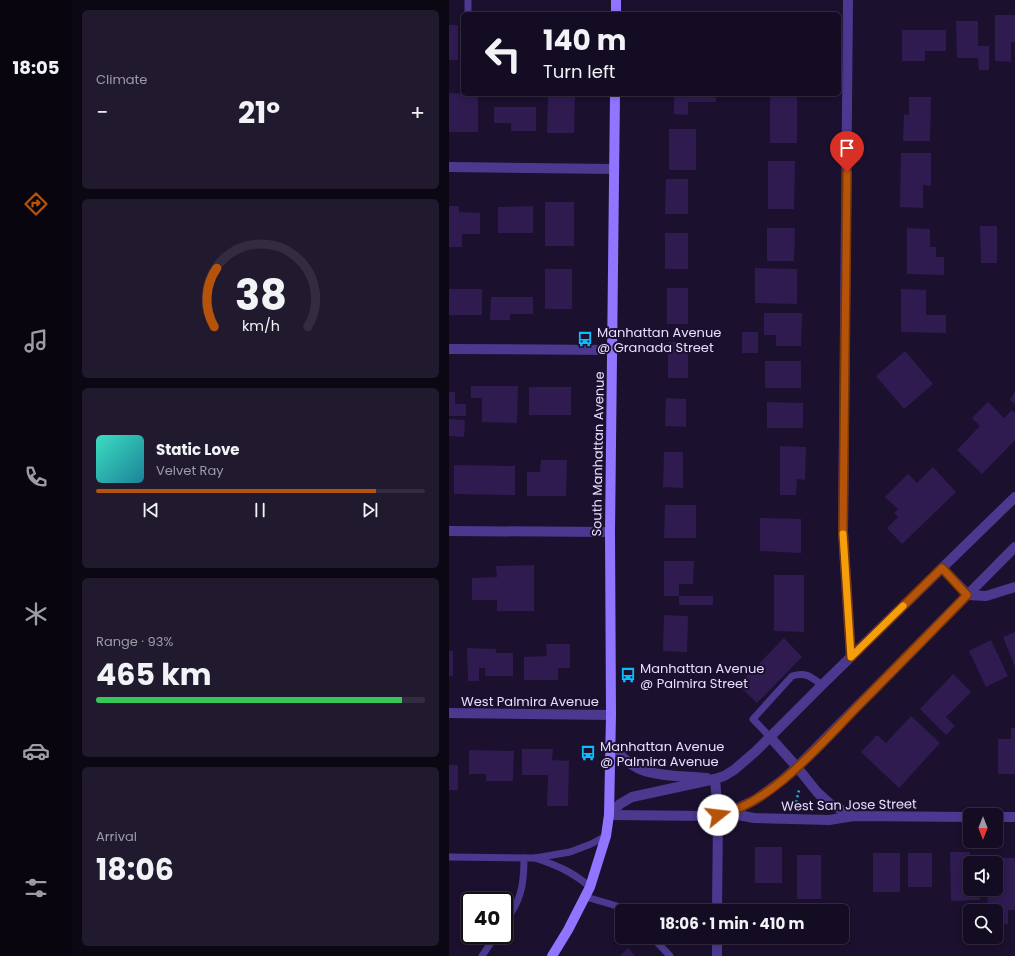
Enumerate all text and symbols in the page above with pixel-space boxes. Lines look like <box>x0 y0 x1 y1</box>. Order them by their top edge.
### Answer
text: 140 m <box>543 21 626 60</box>
icon: left <box>477 28 529 80</box>
text: 18:05 <box>13 55 59 80</box>
text: Turn left <box>543 59 615 84</box>
text: Climate <box>96 70 147 89</box>
text: 21° <box>238 91 280 134</box>
text: − <box>96 97 108 128</box>
text: + <box>410 97 425 128</box>
pin <box>830 131 864 172</box>
icon: arrive <box>836 137 858 159</box>
icon: directions <box>22 190 50 218</box>
text: 38 <box>234 266 287 325</box>
text: km/h <box>241 315 280 335</box>
place label: Manhattan Avenue @ Granada Street <box>597 323 721 357</box>
icon: music <box>22 327 50 355</box>
bus stop icon: Manhattan Avenue @ Granada Street <box>576 330 594 348</box>
street label: South Manhattan Avenue <box>587 371 609 537</box>
text: Static Love <box>156 439 240 460</box>
text: Velvet Ray <box>156 461 224 480</box>
icon: phone <box>22 463 50 491</box>
icon: previous <box>140 499 162 521</box>
icon: pause <box>249 499 271 521</box>
icon: next <box>359 499 381 521</box>
icon: climate <box>22 600 50 628</box>
text: Range · 93% <box>96 632 173 651</box>
text: 465 km <box>96 653 212 696</box>
place label: Manhattan Avenue @ Palmira Street <box>640 659 764 693</box>
bus stop icon: Manhattan Avenue @ Palmira Street <box>619 666 637 684</box>
street label: West Palmira Avenue <box>461 692 599 711</box>
icon: car <box>22 737 50 765</box>
place label: Manhattan Avenue @ Palmira Avenue <box>600 737 724 771</box>
bus stop icon: Manhattan Avenue @ Palmira Avenue <box>579 744 597 762</box>
position arrow <box>697 794 739 836</box>
street label: West San Jose Street <box>781 794 917 816</box>
north arrow <box>963 808 1003 848</box>
map controls <box>963 808 1003 944</box>
text: Arrival <box>96 827 137 846</box>
text: 18:06 <box>96 848 174 891</box>
button: sound <box>963 856 1003 896</box>
icon: filters <box>22 874 50 902</box>
speed limit sign: 40 <box>461 892 513 944</box>
button: search <box>963 904 1003 944</box>
text: 18:06 · 1 min · 410 m <box>660 913 804 934</box>

